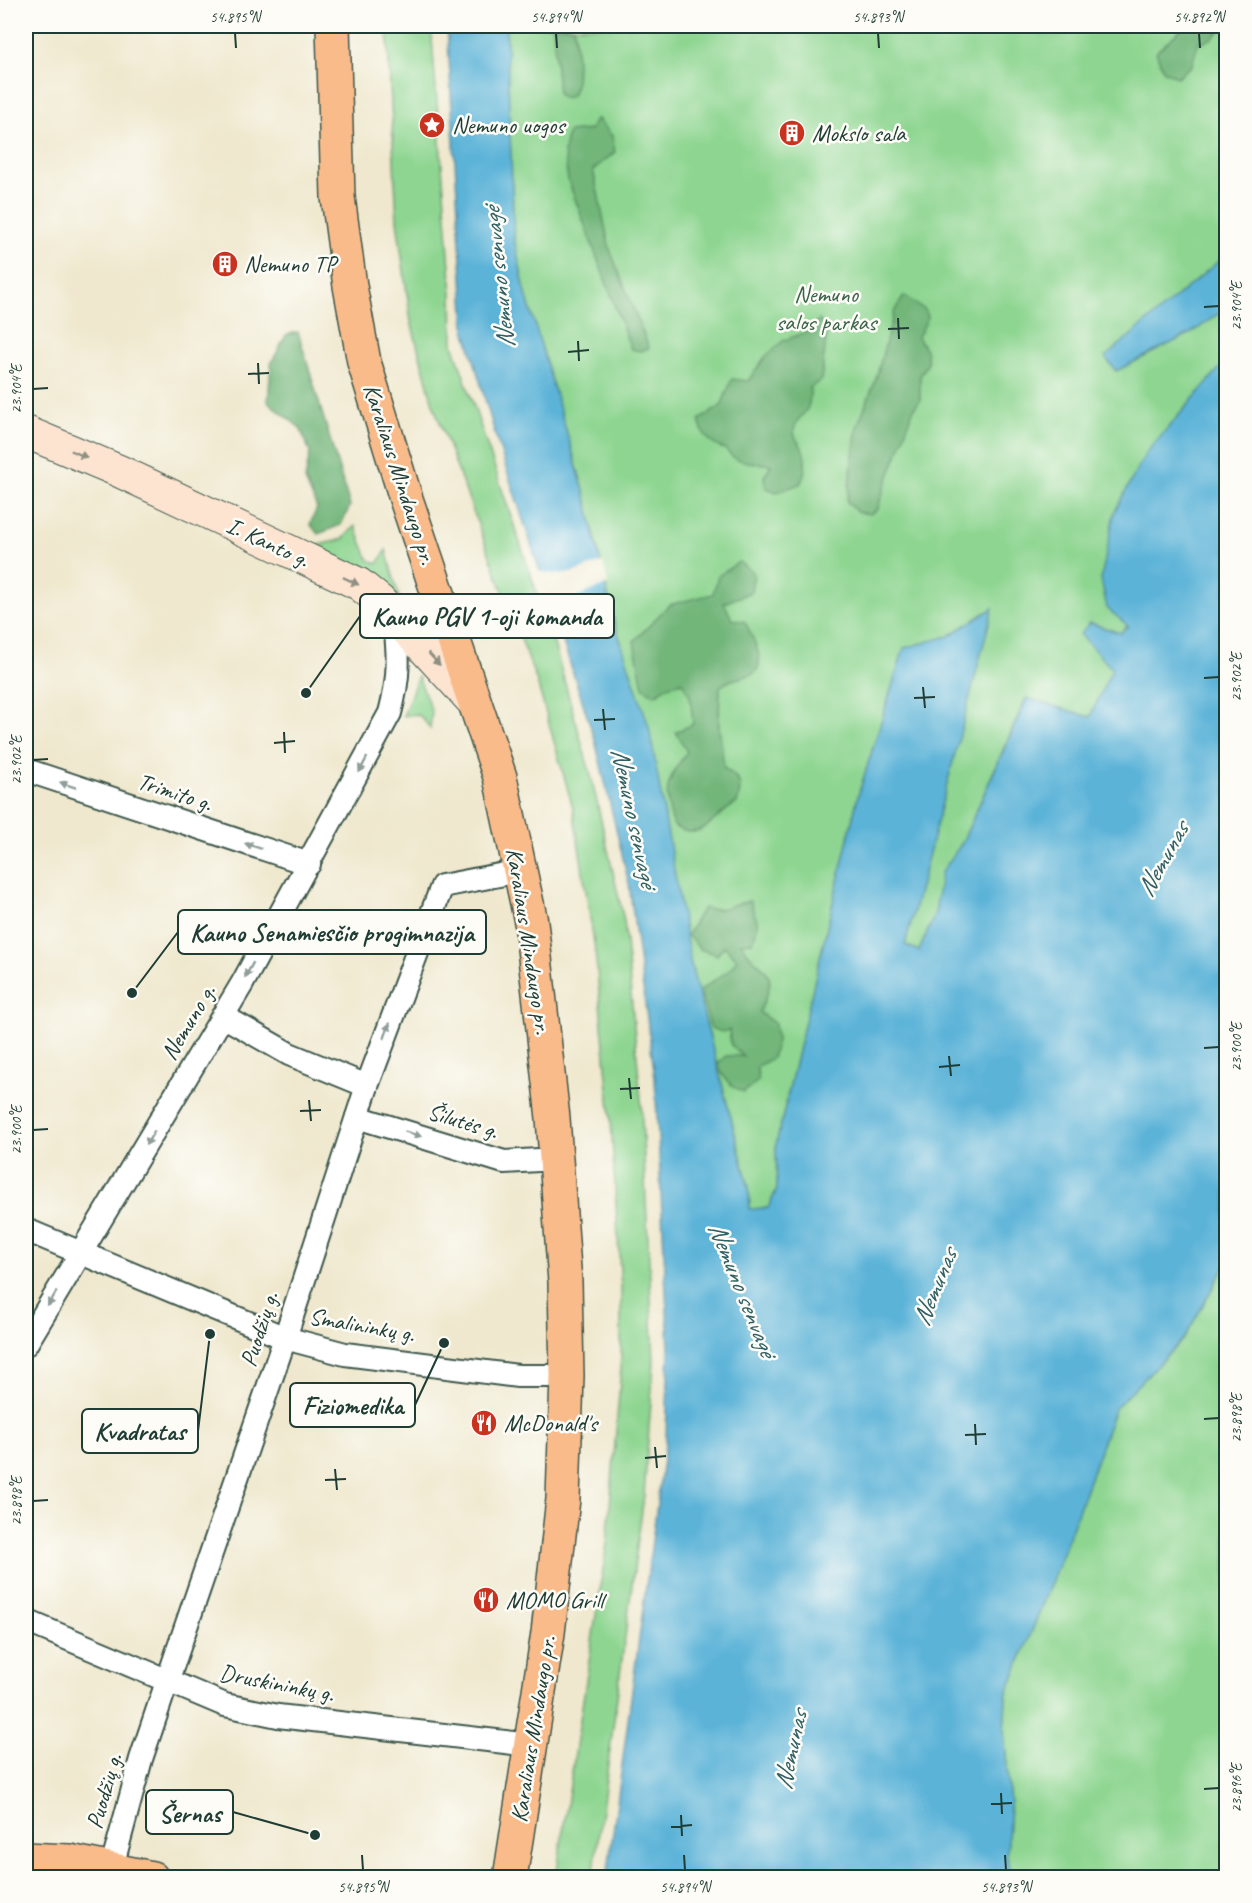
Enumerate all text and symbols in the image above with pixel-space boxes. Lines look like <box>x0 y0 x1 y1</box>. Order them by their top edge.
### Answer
text: 54.895°N <box>210 8 263 27</box>
text: 54.894°N <box>531 8 584 27</box>
text: 54.893°N <box>853 8 906 27</box>
text: 54.892°N <box>1174 8 1227 27</box>
place icon: Nemuno uogos <box>417 110 447 140</box>
place label: Nemuno uogos <box>452 110 567 140</box>
building icon: Mokslo sala <box>777 118 807 148</box>
place label: Mokslo sala <box>812 118 907 148</box>
water label: Nemuno senvagė <box>474 200 522 350</box>
building icon: Nemuno TP <box>210 249 240 279</box>
place label: Nemuno TP <box>244 249 339 279</box>
park label: Nemuno salos parkas <box>776 279 879 337</box>
text: 23.904°E <box>1227 279 1246 330</box>
text: 23.904°E <box>7 362 26 413</box>
street label: Karaliaus Mindaugo pr. <box>357 380 443 568</box>
one-way arrow <box>71 449 89 459</box>
street label: I. Kanto g. <box>222 510 314 574</box>
one-way arrow <box>342 576 359 585</box>
callout: Kauno PGV 1-oji komanda <box>360 594 614 638</box>
text: Kauno PGV 1-oji komanda <box>372 600 605 633</box>
text: 23.902°E <box>1227 650 1246 701</box>
one-way arrow <box>427 651 441 666</box>
text: 23.902°E <box>7 733 26 784</box>
water label: Nemuno senvagė <box>604 745 666 895</box>
one-way arrow <box>358 756 368 773</box>
street label: Trimito g. <box>134 766 216 818</box>
one-way arrow <box>59 780 77 789</box>
water label: Nemunas <box>1129 813 1198 902</box>
one-way arrow <box>244 841 262 851</box>
street label: Karaliaus Mindaugo pr. <box>499 846 559 1037</box>
callout: Kauno Senamiesčio progimnazija <box>178 910 486 954</box>
text: Kauno Senamiesčio progimnazija <box>190 916 476 949</box>
one-way arrow <box>244 962 254 979</box>
street label: Nemuno g. <box>154 978 222 1065</box>
text: 23.900°E <box>1227 1020 1246 1071</box>
one-way arrow <box>383 1022 393 1040</box>
street label: Šilutės g. <box>424 1096 502 1146</box>
text: 23.900°E <box>7 1103 26 1154</box>
one-way arrow <box>144 1130 155 1146</box>
one-way arrow <box>404 1130 422 1139</box>
water label: Nemuno senvagė <box>701 1217 786 1366</box>
water label: Nemunas <box>904 1240 966 1330</box>
street label: Puodžių g. <box>233 1287 285 1370</box>
one-way arrow <box>47 1291 58 1307</box>
street label: Smalininkų g. <box>307 1301 418 1349</box>
callout: Fiziomedika <box>290 1383 415 1427</box>
text: Fiziomedika <box>303 1389 406 1422</box>
text: 23.898°E <box>1227 1391 1246 1442</box>
restaurant icon: McDonald's <box>469 1408 499 1438</box>
place label: McDonald's <box>504 1408 600 1438</box>
callout: Kvadratas <box>82 1409 198 1453</box>
text: Kvadratas <box>94 1415 189 1448</box>
text: 23.898°E <box>7 1474 26 1525</box>
restaurant icon: MOMO Grill <box>471 1585 501 1615</box>
place label: MOMO Grill <box>506 1585 607 1615</box>
street label: Karaliaus Mindaugo pr. <box>503 1633 563 1824</box>
street label: Druskininkų g. <box>217 1657 337 1709</box>
water label: Nemunas <box>766 1704 816 1793</box>
street label: Puodžių g. <box>79 1750 129 1832</box>
text: 23.896°E <box>1227 1761 1246 1812</box>
callout: Šernas <box>146 1790 233 1834</box>
text: Šernas <box>159 1797 224 1830</box>
text: 54.895°N <box>338 1878 391 1897</box>
text: 54.894°N <box>660 1878 713 1897</box>
text: 54.893°N <box>981 1878 1034 1897</box>

